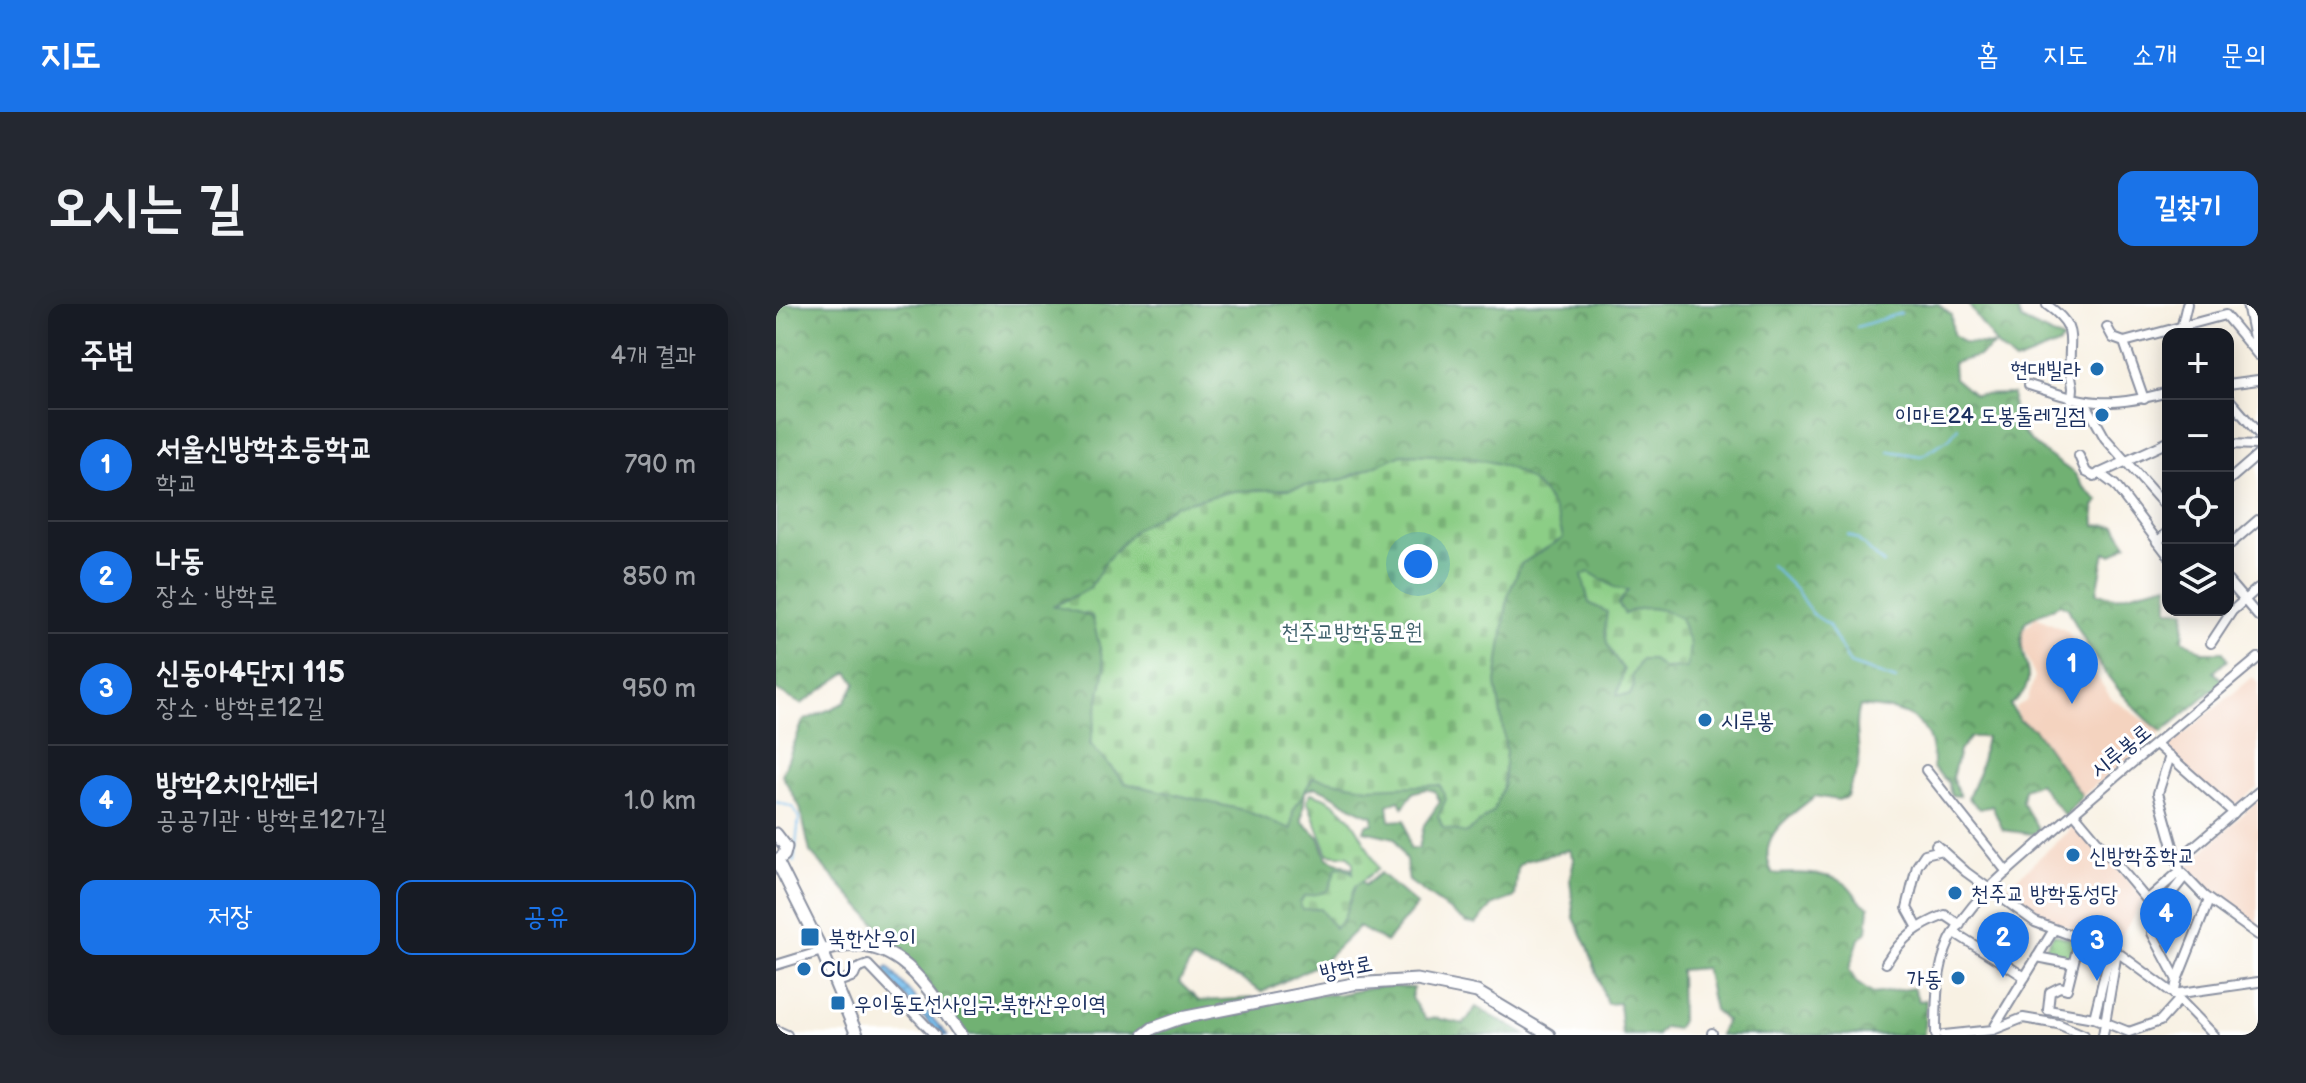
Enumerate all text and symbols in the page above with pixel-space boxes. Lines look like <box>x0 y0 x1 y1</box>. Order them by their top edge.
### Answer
text: 지도 <box>40 33 101 78</box>
text: 홈 <box>1976 39 1999 72</box>
text: 지도 <box>2043 39 2088 72</box>
text: 소개 <box>2132 39 2177 72</box>
text: 문의 <box>2221 39 2266 72</box>
button: 길찾기 <box>2118 171 2258 246</box>
text: 오시는 길 <box>48 175 243 242</box>
map controls <box>2162 328 2234 616</box>
button: + <box>2162 328 2234 400</box>
text: 주변 <box>80 335 135 376</box>
text: 4개 결과 <box>610 341 696 372</box>
place label: 현대빌라 <box>2010 357 2081 384</box>
marker: 현대빌라 <box>2088 360 2106 378</box>
button: − <box>2162 400 2234 472</box>
place label: 이마트24 도봉둘레길점 <box>1895 403 2086 430</box>
marker: 이마트24 도봉둘레길점 <box>2093 406 2111 424</box>
text: 서울신방학초등학교 <box>156 431 373 467</box>
text: 1 <box>101 450 111 481</box>
text: 790 m <box>624 450 696 481</box>
text: 학교 <box>156 469 198 500</box>
button: locate <box>2162 472 2234 544</box>
text: 나동 <box>156 543 204 579</box>
your location <box>1398 544 1438 584</box>
button: layers <box>2162 544 2234 616</box>
text: 2 <box>98 562 114 593</box>
text: 850 m <box>622 562 696 593</box>
text: 장소 · 방학로 <box>156 581 278 612</box>
park label: 천주교방학동묘원 <box>1281 619 1423 646</box>
pin: 1 <box>2046 638 2098 704</box>
text: 신동아4단지 115 <box>156 655 345 691</box>
text: 3 <box>98 674 114 705</box>
text: 950 m <box>622 674 696 705</box>
text: 장소 · 방학로12길 <box>156 693 324 724</box>
place label: 시루봉 <box>1721 708 1774 735</box>
marker: 시루봉 <box>1696 711 1714 729</box>
street label: 시루봉로 <box>2085 718 2157 784</box>
text: 방학2치안센터 <box>156 767 319 803</box>
text: 4 <box>98 786 114 817</box>
text: 1.0 km <box>624 786 696 817</box>
text: 공공기관 · 방학로12가길 <box>156 805 387 836</box>
place label: 신방학중학교 <box>2089 843 2195 870</box>
marker: 신방학중학교 <box>2064 846 2082 864</box>
button: 저장 <box>80 880 380 955</box>
button: 공유 <box>396 880 696 955</box>
place label: 천주교 방학동성당 <box>1971 881 2119 908</box>
marker: 천주교 방학동성당 <box>1946 884 1964 902</box>
pin: 4 <box>2140 888 2192 954</box>
pin: 2 <box>1977 912 2029 978</box>
pin: 3 <box>2071 915 2123 981</box>
place label: 북한산우이 <box>828 925 917 952</box>
marker: 북한산우이 <box>799 926 821 948</box>
street label: 방학로 <box>1318 950 1375 987</box>
place label: CU <box>820 957 852 984</box>
marker: CU <box>795 960 813 978</box>
place label: 가동 <box>1907 966 1942 993</box>
marker: 가동 <box>1949 969 1967 987</box>
place label: 우이동도선사입구.북한산우이역 <box>854 991 1106 1018</box>
marker: 우이동도선사입구.북한산우이역 <box>829 994 847 1012</box>

